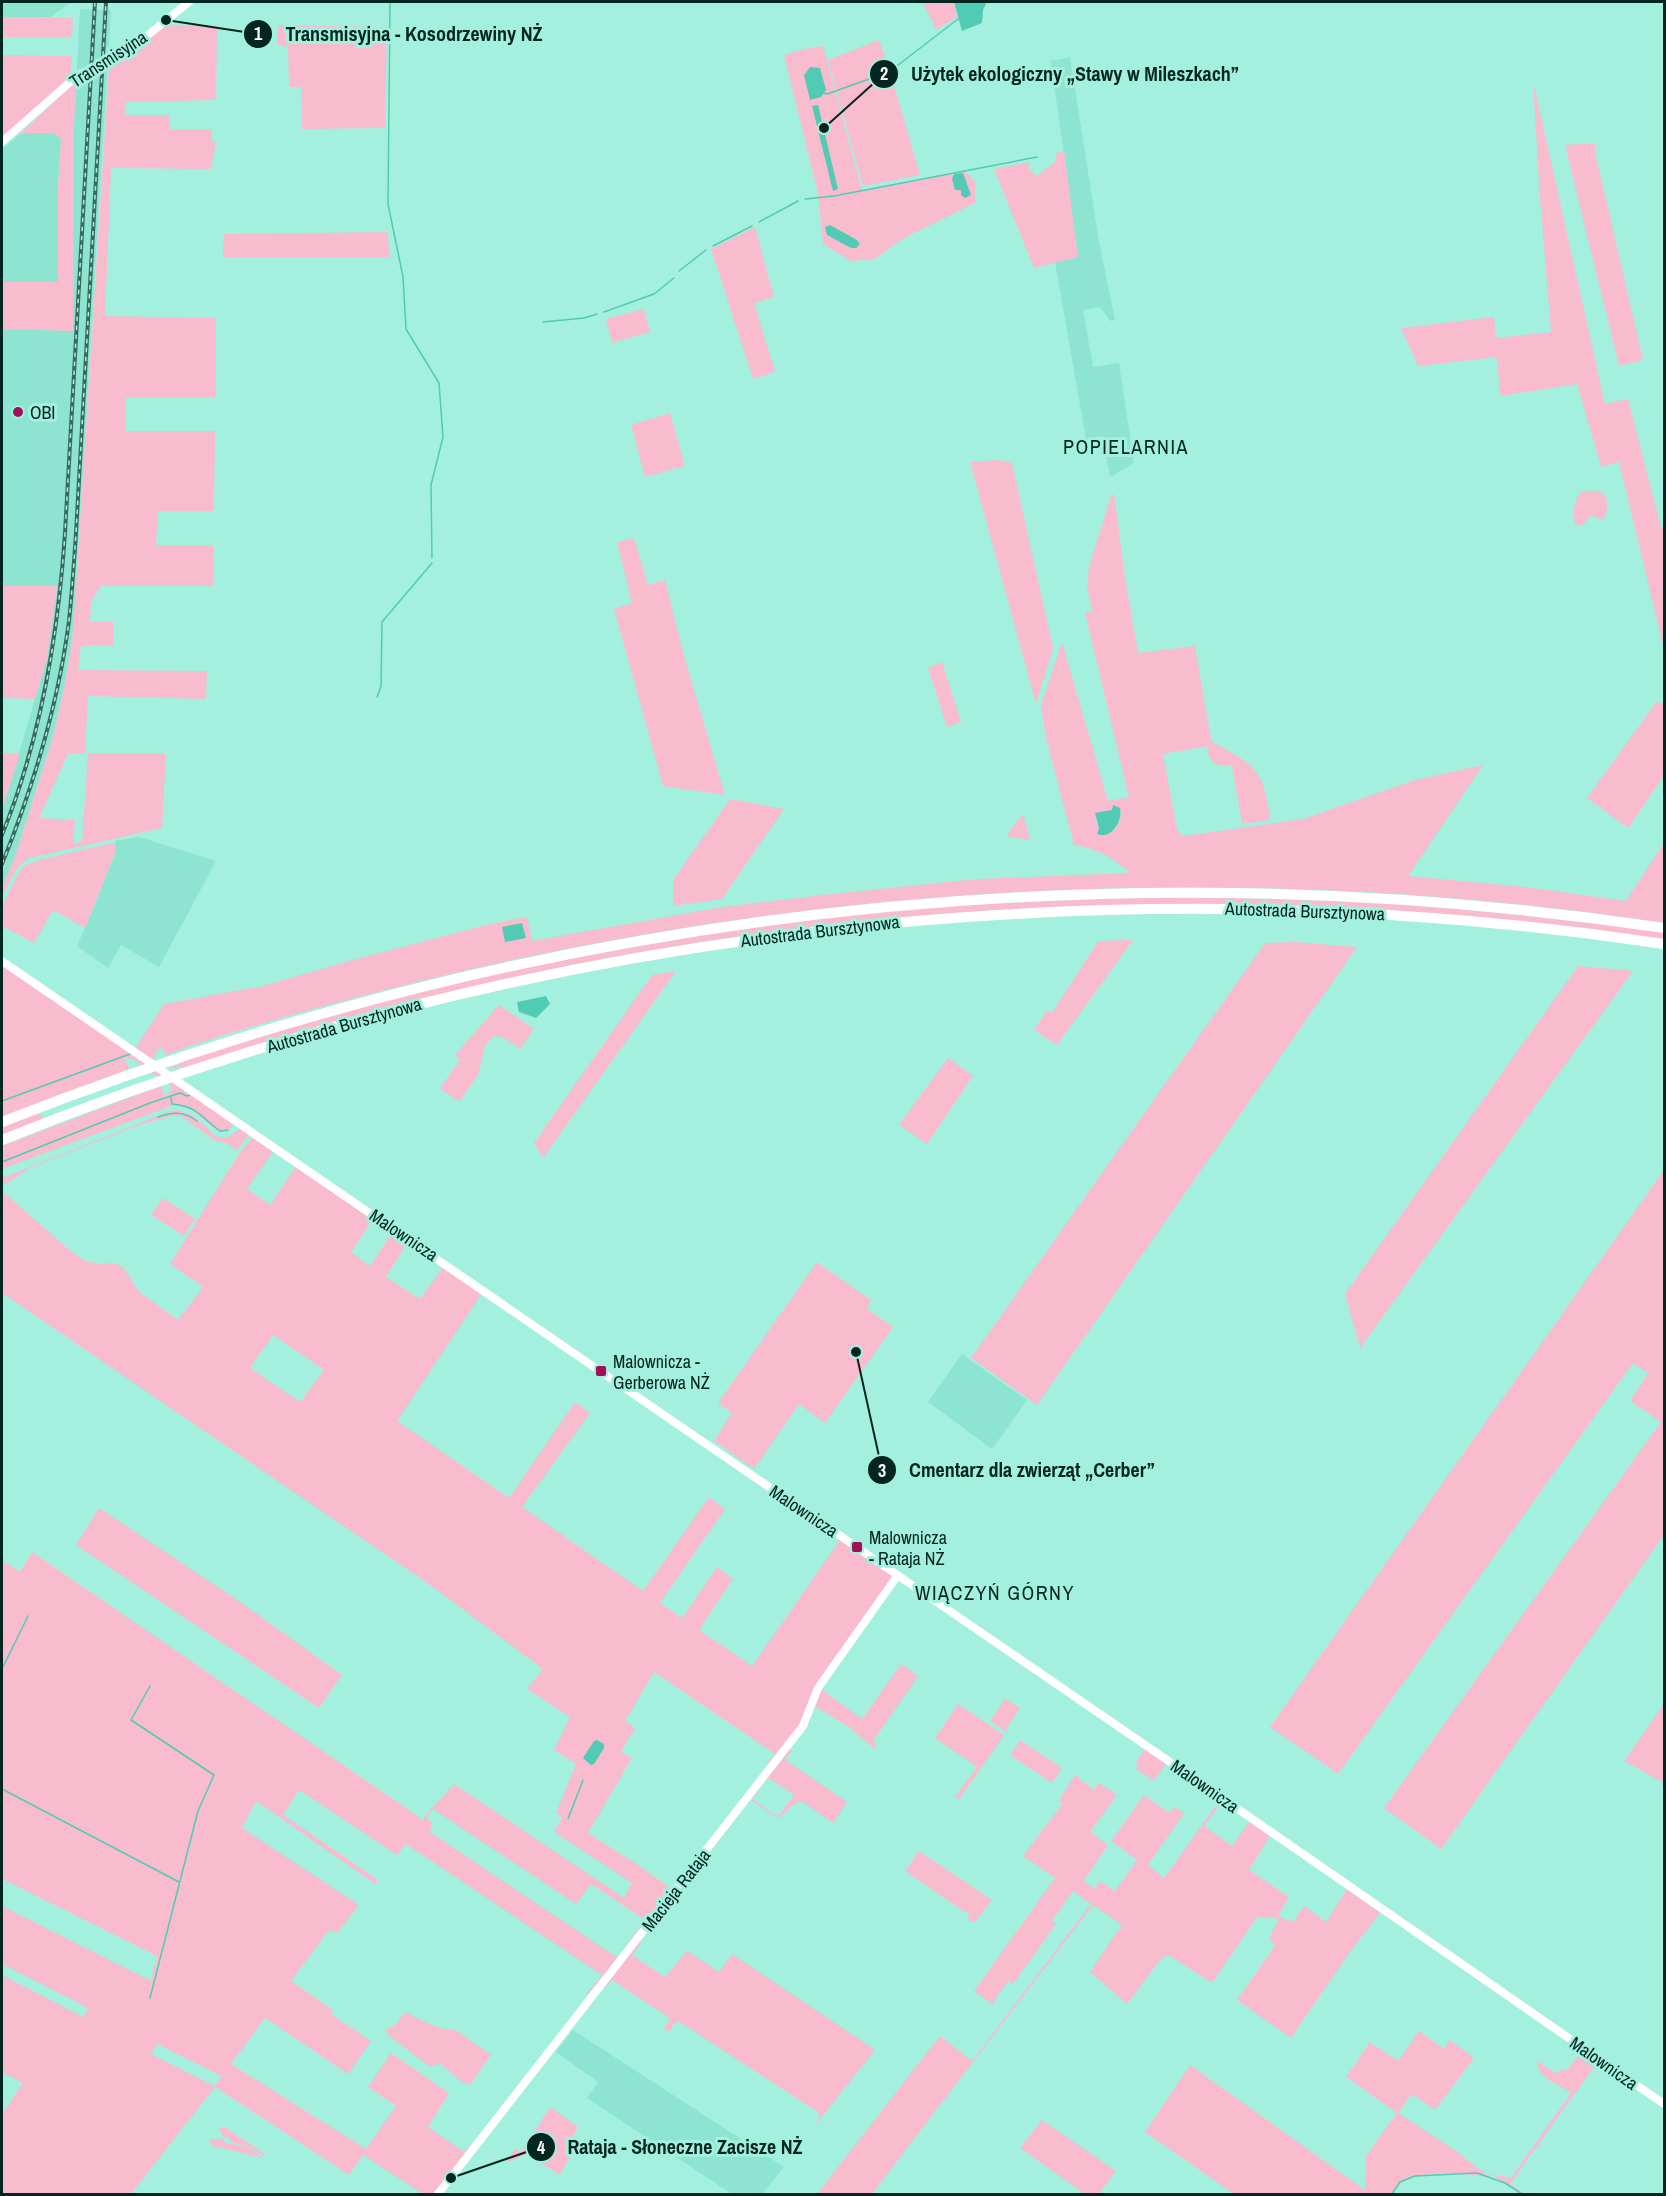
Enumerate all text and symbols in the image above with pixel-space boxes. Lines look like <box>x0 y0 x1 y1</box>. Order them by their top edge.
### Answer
callout: Transmisyjna - Kosodrzewiny NŻ <box>243 15 554 53</box>
text: Transmisyjna - Kosodrzewiny NŻ <box>285 20 543 47</box>
text: 1 <box>254 21 263 46</box>
street label: Transmisyjna <box>64 25 152 93</box>
callout: Użytek ekologiczny „Stawy w Mileszkach” <box>869 55 1251 93</box>
text: Użytek ekologiczny „Stawy w Mileszkach” <box>911 60 1239 87</box>
text: 2 <box>880 61 888 86</box>
place label: OBI <box>30 400 55 425</box>
marker: OBI <box>11 405 25 419</box>
district label: POPIELARNIA <box>1063 433 1189 460</box>
street label: Autostrada Bursztynowa <box>1224 896 1385 926</box>
street label: Autostrada Bursztynowa <box>738 909 901 953</box>
street label: Autostrada Bursztynowa <box>263 991 424 1059</box>
street label: Malownicza <box>365 1203 443 1267</box>
place label: Malownicza - Gerberowa NŻ <box>613 1349 710 1395</box>
marker: Malownicza - Gerberowa NŻ <box>594 1364 608 1378</box>
callout: Cmentarz dla zwierząt „Cerber” <box>867 1451 1166 1489</box>
text: Cmentarz dla zwierząt „Cerber” <box>909 1456 1155 1483</box>
text: 3 <box>878 1458 886 1483</box>
street label: Malownicza <box>765 1479 843 1543</box>
place label: Malownicza - Rataja NŻ <box>869 1525 947 1571</box>
marker: Malownicza - Rataja NŻ <box>850 1540 864 1554</box>
district label: WIĄCZYŃ GÓRNY <box>915 1579 1075 1606</box>
street label: Malownicza <box>1166 1753 1244 1819</box>
street label: Macieja Rataja <box>636 1844 716 1936</box>
street label: Malownicza <box>1565 2030 1643 2096</box>
callout: Rataja - Słoneczne Zacisze NŻ <box>526 2128 815 2166</box>
text: Rataja - Słoneczne Zacisze NŻ <box>567 2133 803 2160</box>
text: 4 <box>537 2135 546 2160</box>

